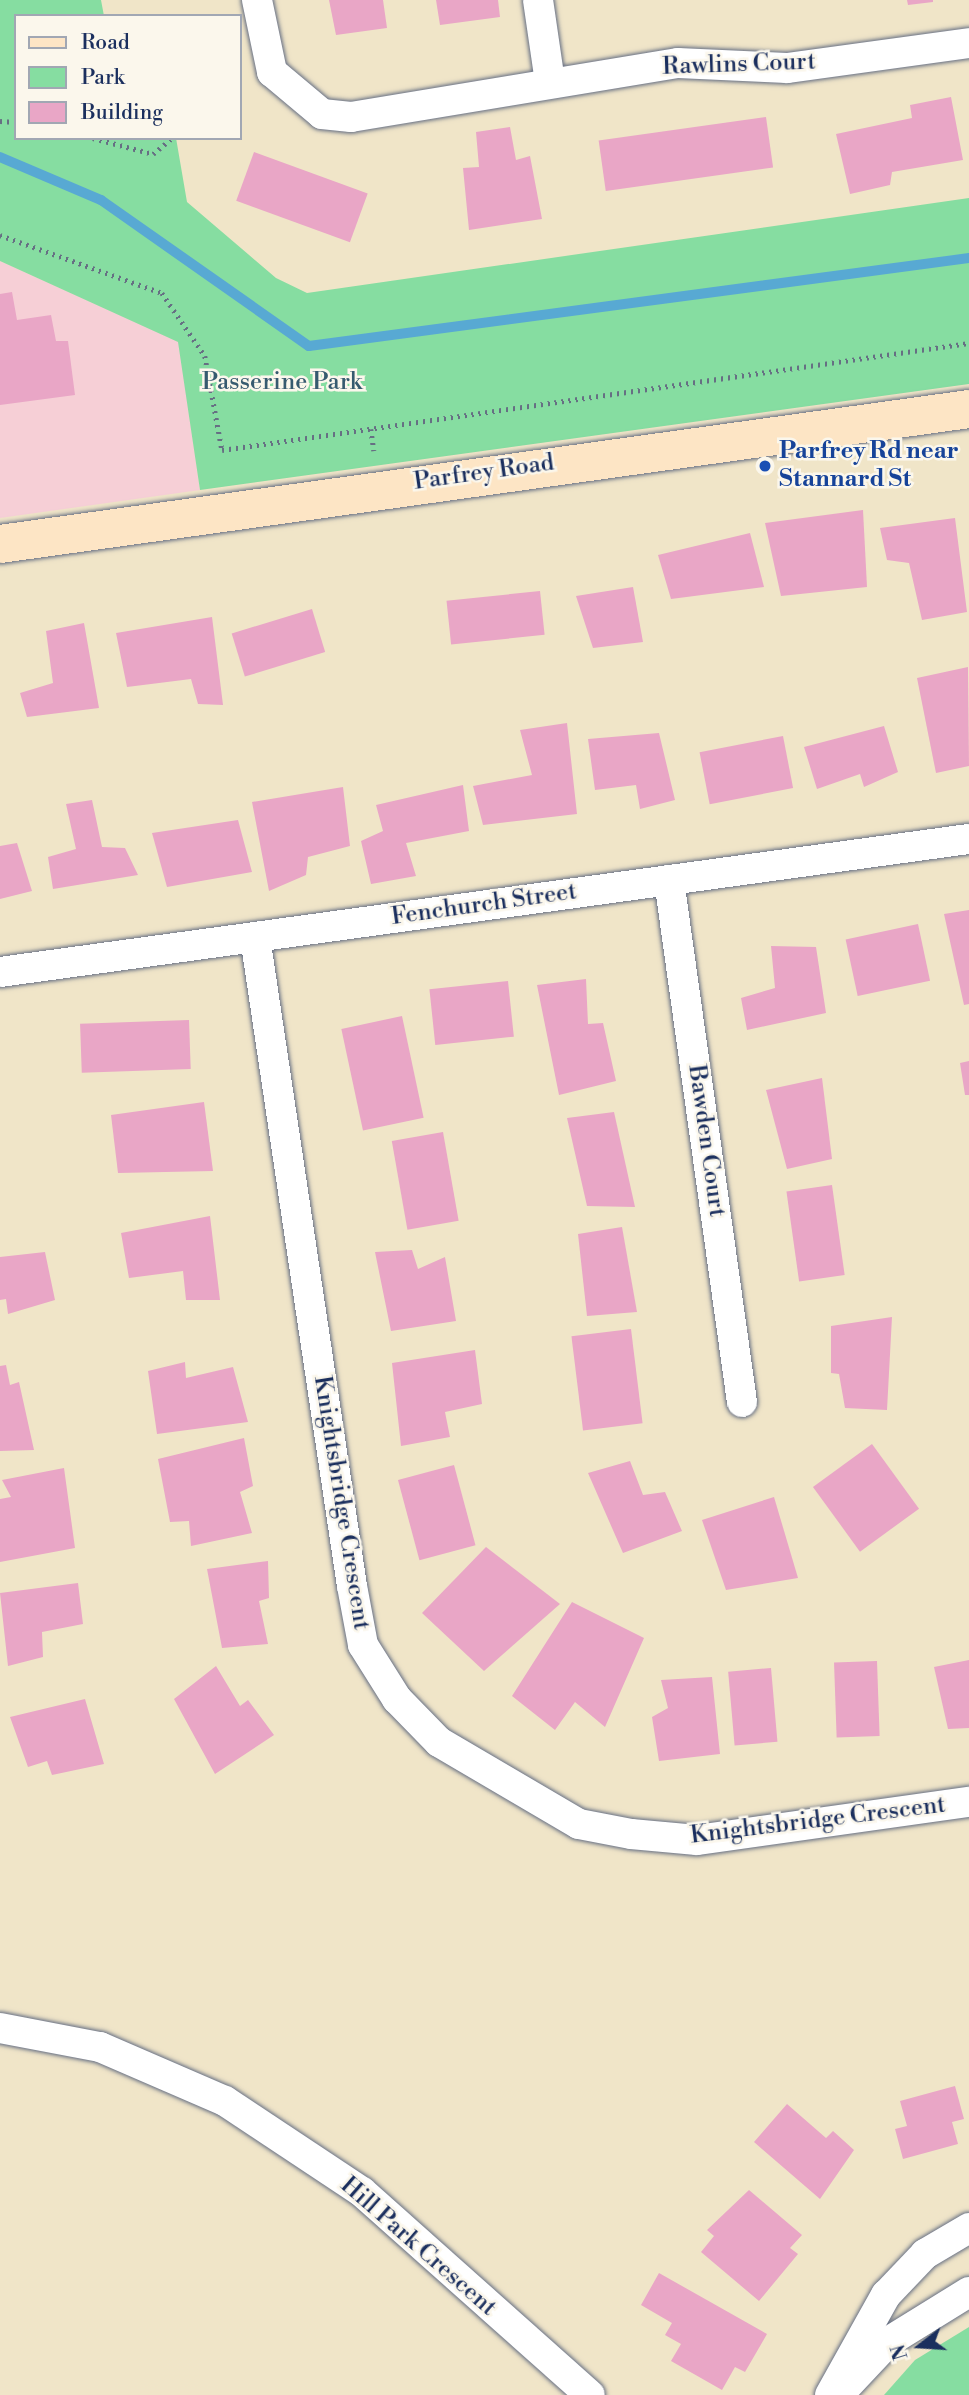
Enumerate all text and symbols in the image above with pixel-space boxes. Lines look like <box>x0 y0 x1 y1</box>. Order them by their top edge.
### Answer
legend <box>14 14 242 140</box>
text: Road <box>81 30 130 56</box>
street label: Rawlins Court <box>662 48 816 82</box>
text: Park <box>81 65 125 91</box>
text: Building <box>81 100 163 126</box>
park label: Passerine Park <box>202 369 362 397</box>
place label: Parfrey Rd near Stannard St <box>779 438 959 494</box>
street label: Parfrey Road <box>412 449 556 497</box>
marker: Parfrey Rd near Stannard St <box>757 458 773 474</box>
street label: Fenchurch Street <box>389 878 579 932</box>
street label: Bawden Court <box>681 1063 731 1219</box>
street label: Knightsbridge Crescent <box>307 1374 375 1632</box>
street label: Knightsbridge Crescent <box>689 1791 947 1851</box>
street label: Hill Park Crescent <box>334 2171 502 2323</box>
north arrow <box>885 2311 955 2381</box>
text: N <box>886 2341 914 2363</box>

